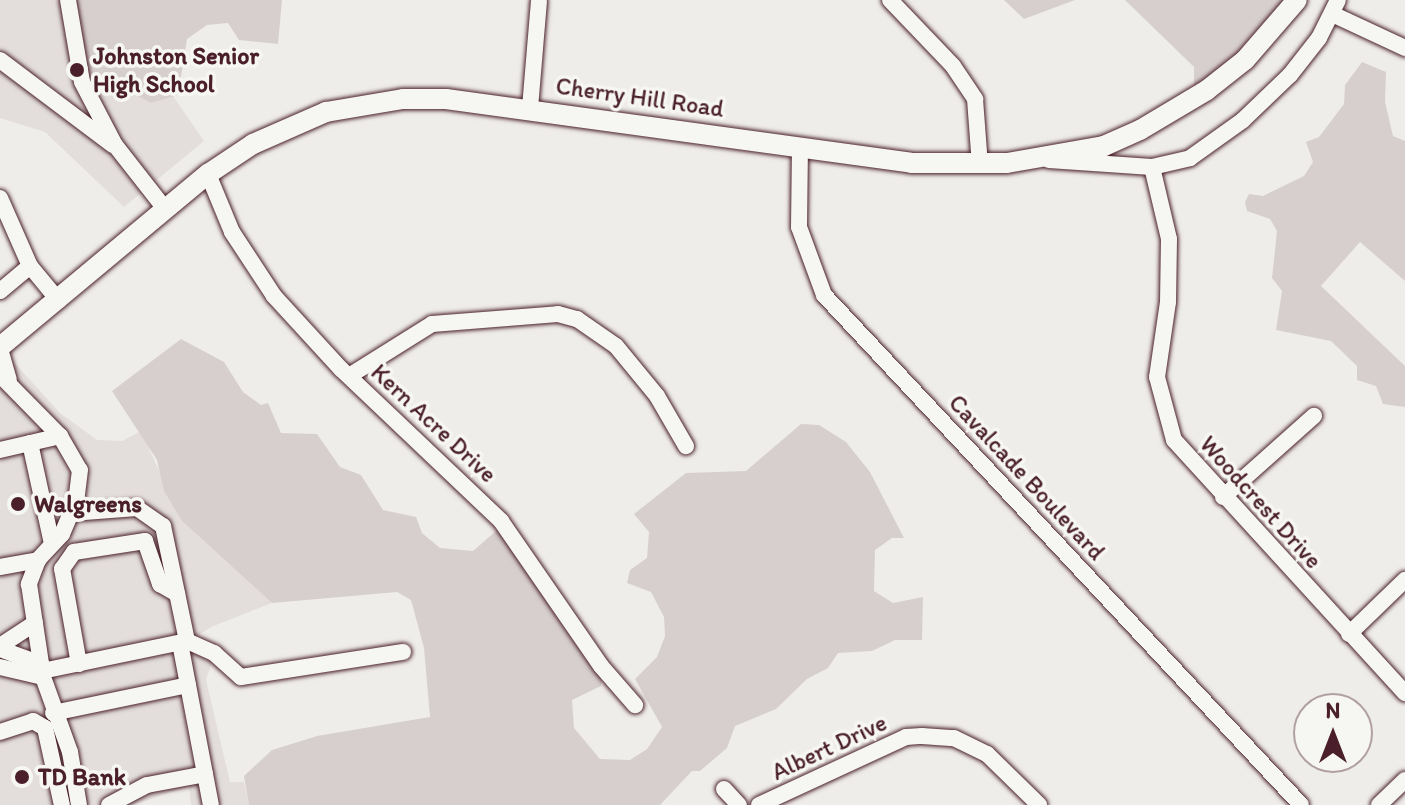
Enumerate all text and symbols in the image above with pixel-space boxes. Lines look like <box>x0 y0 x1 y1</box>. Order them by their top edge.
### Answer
place label: Johnston Senior High School <box>93 42 258 98</box>
marker: Johnston Senior High School <box>68 61 86 79</box>
street label: Cherry Hill Road <box>555 71 725 123</box>
street label: Kern Acre Drive <box>365 358 503 488</box>
street label: Cavalcade Boulevard <box>943 388 1111 566</box>
street label: Woodcrest Drive <box>1194 430 1328 574</box>
place label: Walgreens <box>34 490 142 518</box>
marker: Walgreens <box>9 495 27 513</box>
north arrow <box>1293 693 1373 773</box>
text: N <box>1326 697 1340 724</box>
street label: Albert Drive <box>767 708 891 786</box>
place label: TD Bank <box>38 763 126 791</box>
marker: TD Bank <box>13 768 31 786</box>

